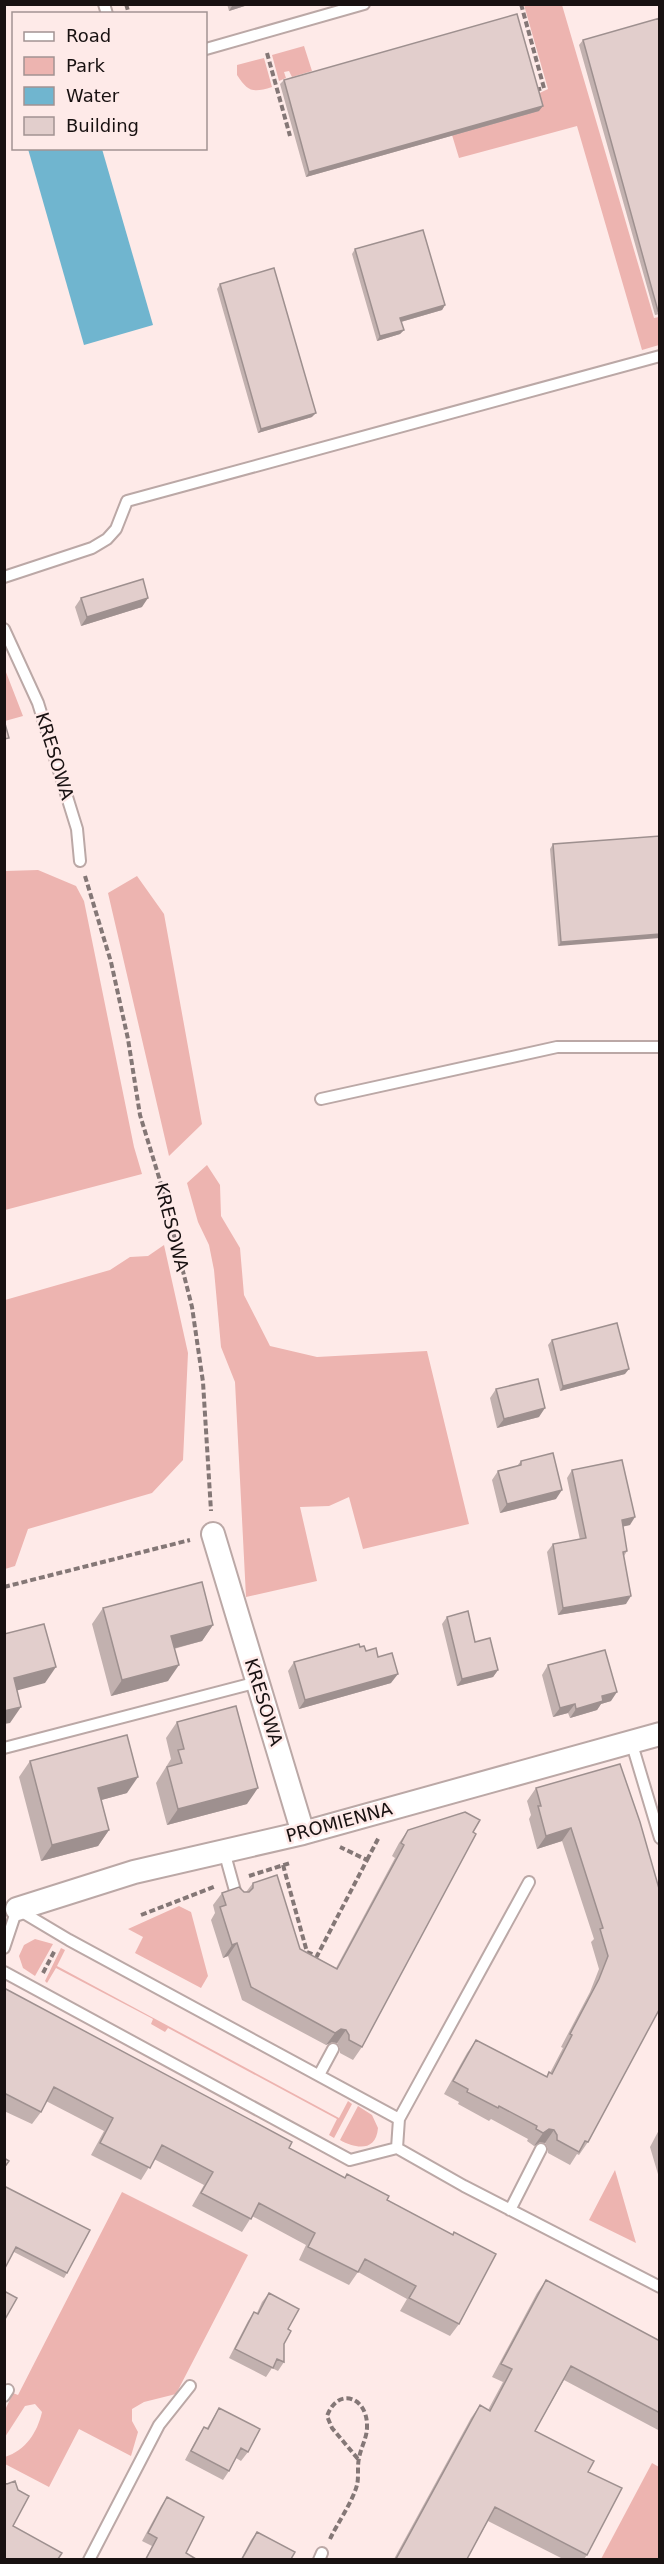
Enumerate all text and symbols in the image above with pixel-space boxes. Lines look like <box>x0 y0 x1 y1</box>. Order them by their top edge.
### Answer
legend <box>12 12 207 150</box>
text: Road <box>66 25 111 46</box>
text: Park <box>66 55 105 76</box>
text: Water <box>66 85 120 106</box>
text: Building <box>66 115 139 136</box>
street label: KRESOWA <box>32 710 78 803</box>
street label: KRESOWA <box>151 1181 193 1274</box>
street label: KRESOWA <box>241 1656 287 1749</box>
street label: PROMIENNA <box>284 1798 395 1846</box>

